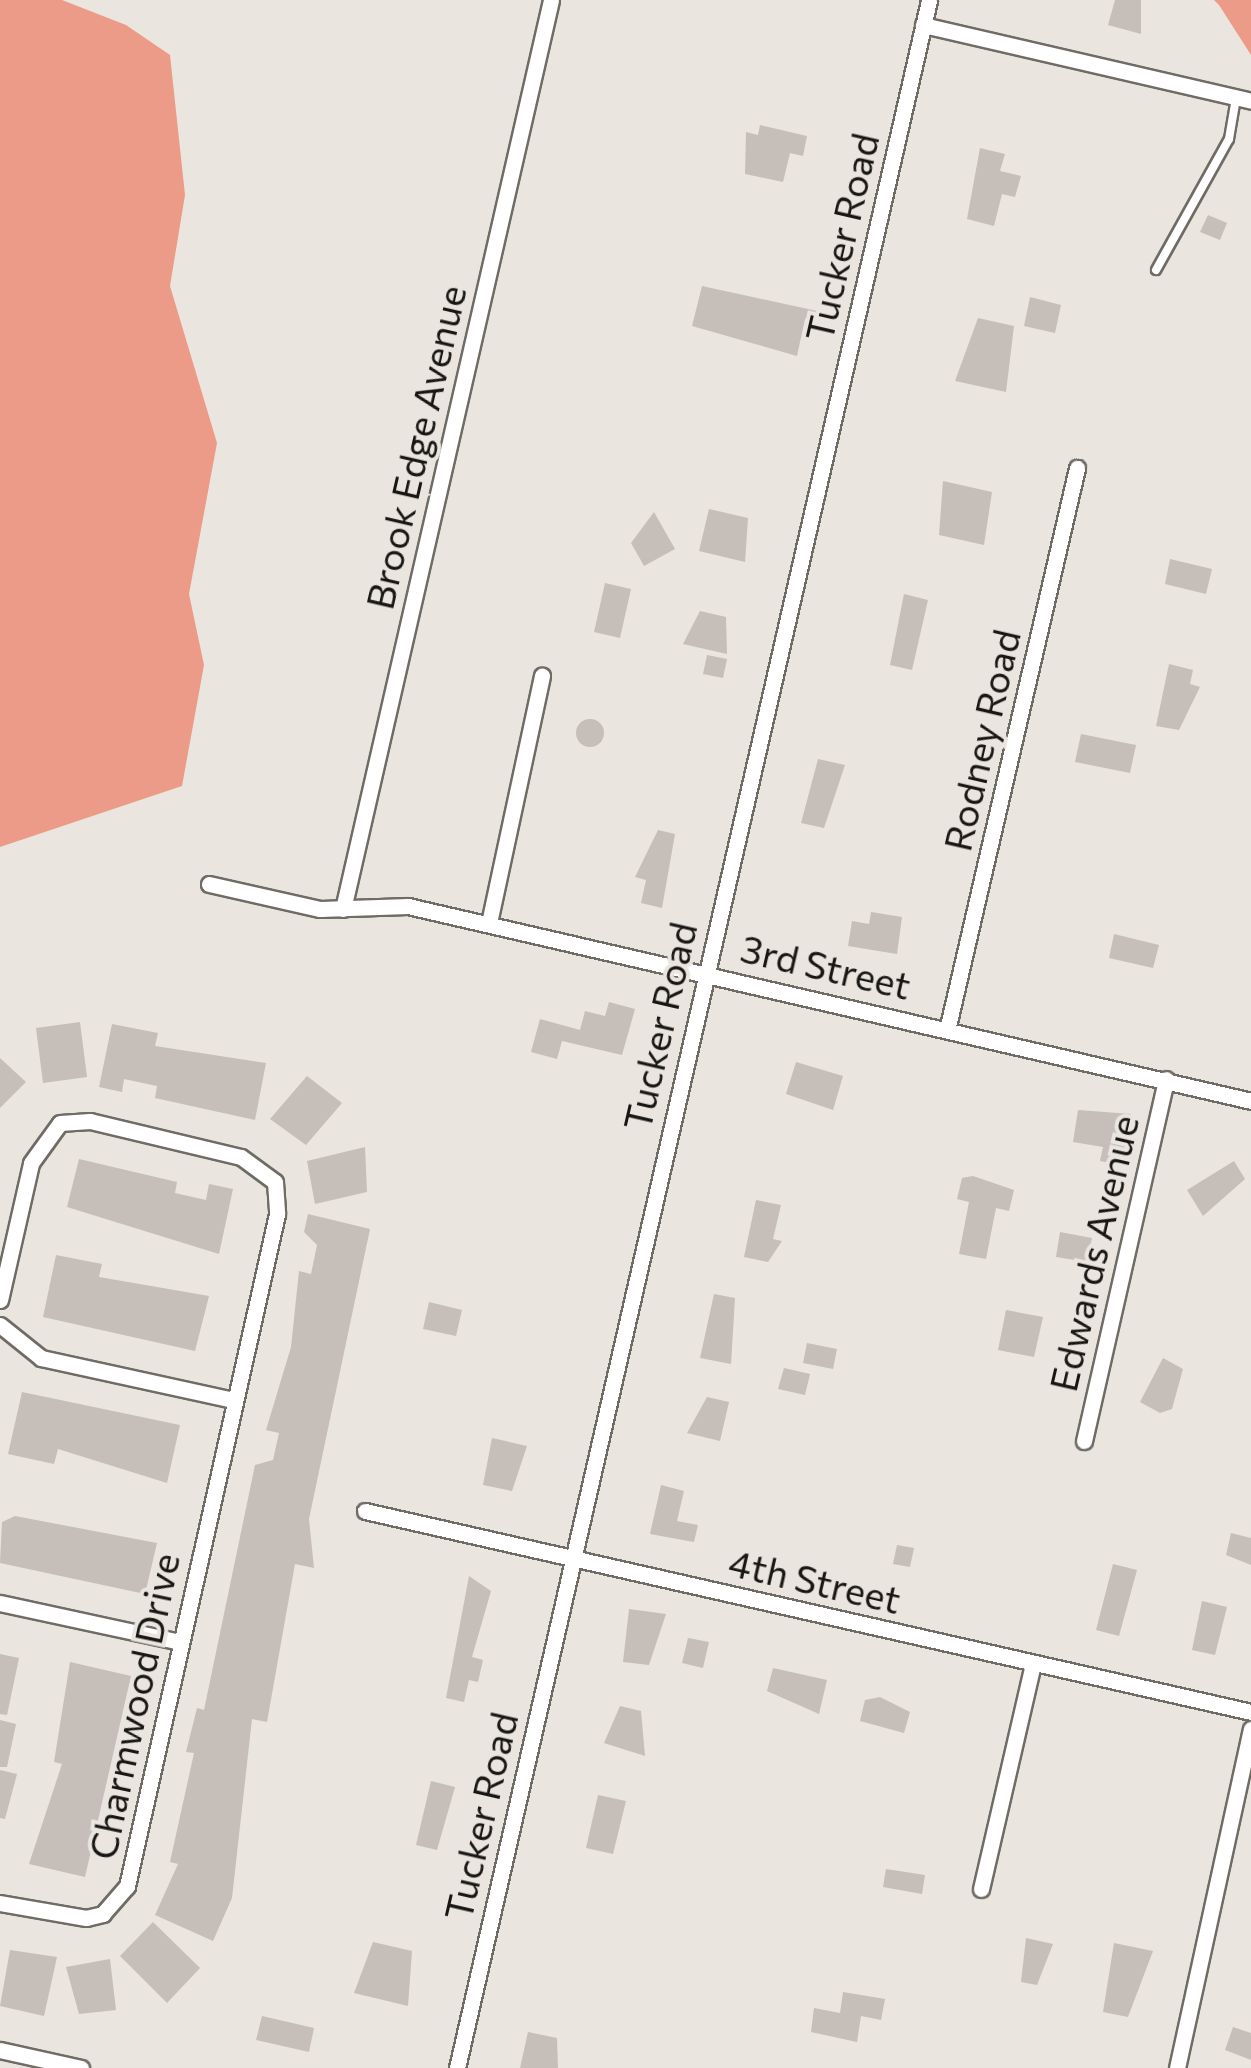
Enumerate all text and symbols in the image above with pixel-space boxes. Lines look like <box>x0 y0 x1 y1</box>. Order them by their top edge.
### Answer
street label: Tucker Road <box>795 129 887 345</box>
street label: Brook Edge Avenue <box>356 281 474 613</box>
street label: Rodney Road <box>933 625 1029 855</box>
street label: Tucker Road <box>613 918 705 1134</box>
street label: 3rd Street <box>737 924 915 1008</box>
street label: Edwards Avenue <box>1039 1110 1147 1396</box>
street label: 4th Street <box>725 1538 905 1622</box>
street label: Charmwood Drive <box>78 1549 188 1863</box>
street label: Tucker Road <box>434 1708 526 1924</box>

